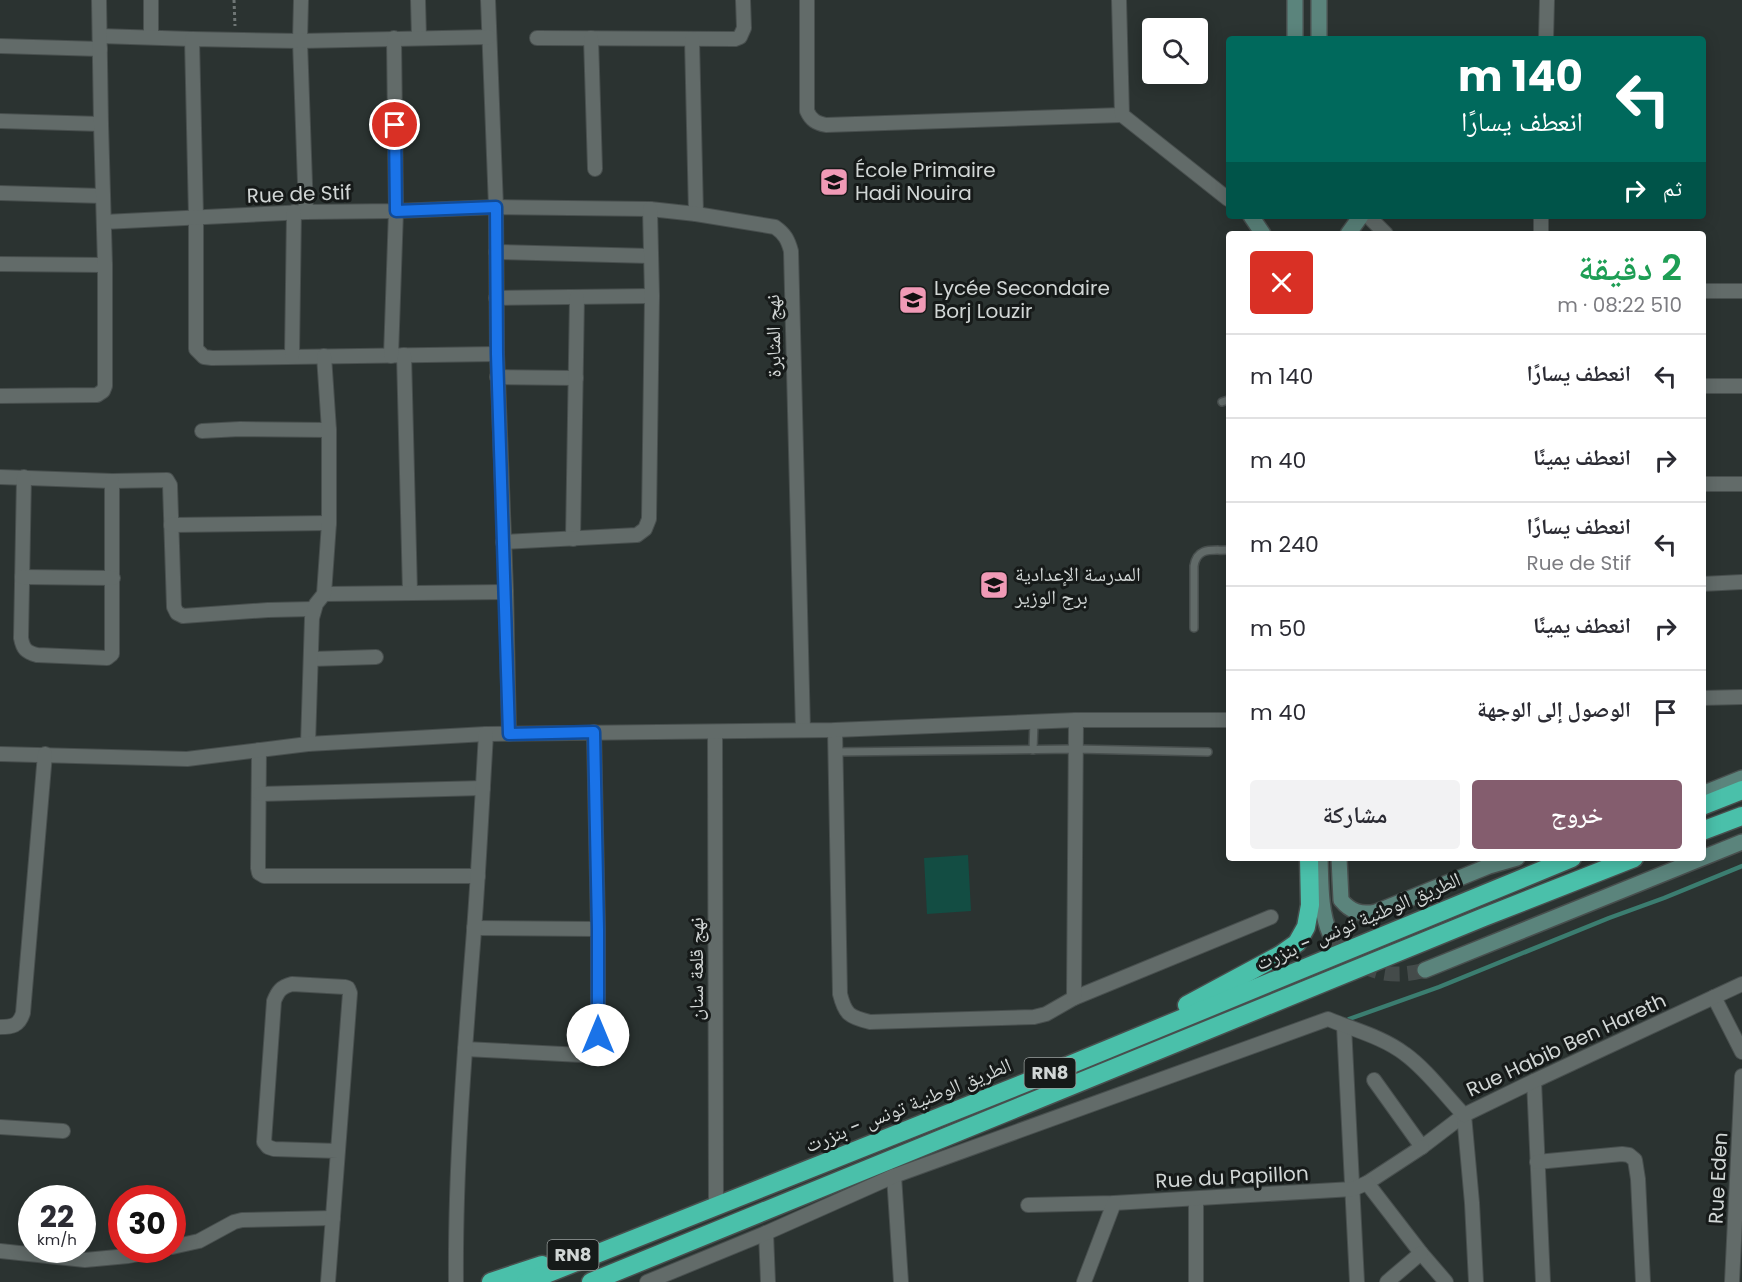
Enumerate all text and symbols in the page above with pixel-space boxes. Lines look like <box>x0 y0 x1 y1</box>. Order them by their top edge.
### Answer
map controls <box>1142 18 1208 84</box>
button: search <box>1142 18 1208 84</box>
text: 140 m <box>1458 47 1583 106</box>
icon: left <box>1604 60 1682 138</box>
pin <box>369 99 420 150</box>
text: انعطف يسارًا <box>1461 103 1583 140</box>
icon: arrive <box>378 108 411 141</box>
place label: École Primaire Hadi Nouira <box>855 156 996 207</box>
school or university icon: École Primaire Hadi Nouira <box>818 166 850 198</box>
text: ثم <box>1663 173 1682 204</box>
icon: right <box>1618 174 1651 207</box>
street label: Rue de Stif <box>246 178 352 210</box>
text: 2 دقيقة <box>1578 242 1682 293</box>
button: close <box>1250 251 1313 314</box>
place label: Lycée Secondaire Borj Louzir <box>934 274 1110 325</box>
school or university icon: Lycée Secondaire Borj Louzir <box>897 284 929 316</box>
text: 510 m · 08:22 <box>1557 291 1682 319</box>
street label: نهج المثابرة <box>758 294 788 378</box>
text: انعطف يسارًا <box>1527 358 1631 389</box>
icon: left <box>1649 360 1682 393</box>
text: 140 m <box>1250 361 1313 392</box>
text: انعطف يمينًا <box>1533 442 1631 473</box>
icon: right <box>1649 444 1682 477</box>
text: 40 m <box>1250 445 1306 476</box>
text: انعطف يسارًا <box>1527 511 1631 542</box>
icon: left <box>1649 528 1682 561</box>
text: 240 m <box>1250 529 1319 560</box>
text: Rue de Stif <box>1527 549 1631 577</box>
place label: المدرسة الإعدادية برج الوزير <box>1014 560 1141 611</box>
school or university icon: المدرسة الإعدادية برج الوزير <box>978 569 1010 601</box>
text: انعطف يمينًا <box>1533 610 1631 641</box>
icon: right <box>1649 612 1682 645</box>
text: 50 m <box>1250 613 1306 644</box>
text: الوصول إلى الوجهة <box>1477 694 1631 725</box>
icon: arrive <box>1649 696 1682 729</box>
text: 40 m <box>1250 697 1306 728</box>
button: مشاركة <box>1250 780 1460 849</box>
button: خروج <box>1472 780 1682 849</box>
street label: الطريق الوطنية تونس - بنزرت <box>1251 865 1465 977</box>
street label: نهج قلعة سنان <box>682 917 710 1021</box>
street label: Rue Habib Ben Hareth <box>1462 986 1670 1104</box>
position arrow <box>566 1003 630 1067</box>
street label: الطريق الوطنية تونس - بنزرت <box>801 1051 1015 1159</box>
road number: RN8 <box>1024 1058 1076 1088</box>
street label: Rue Eden <box>1702 1131 1734 1225</box>
street label: Rue du Papillon <box>1155 1159 1309 1195</box>
speed limit sign: 30 <box>108 1185 186 1263</box>
text: 22 <box>40 1195 74 1238</box>
text: km/h <box>37 1229 77 1250</box>
road number: RN8 <box>548 1240 598 1270</box>

